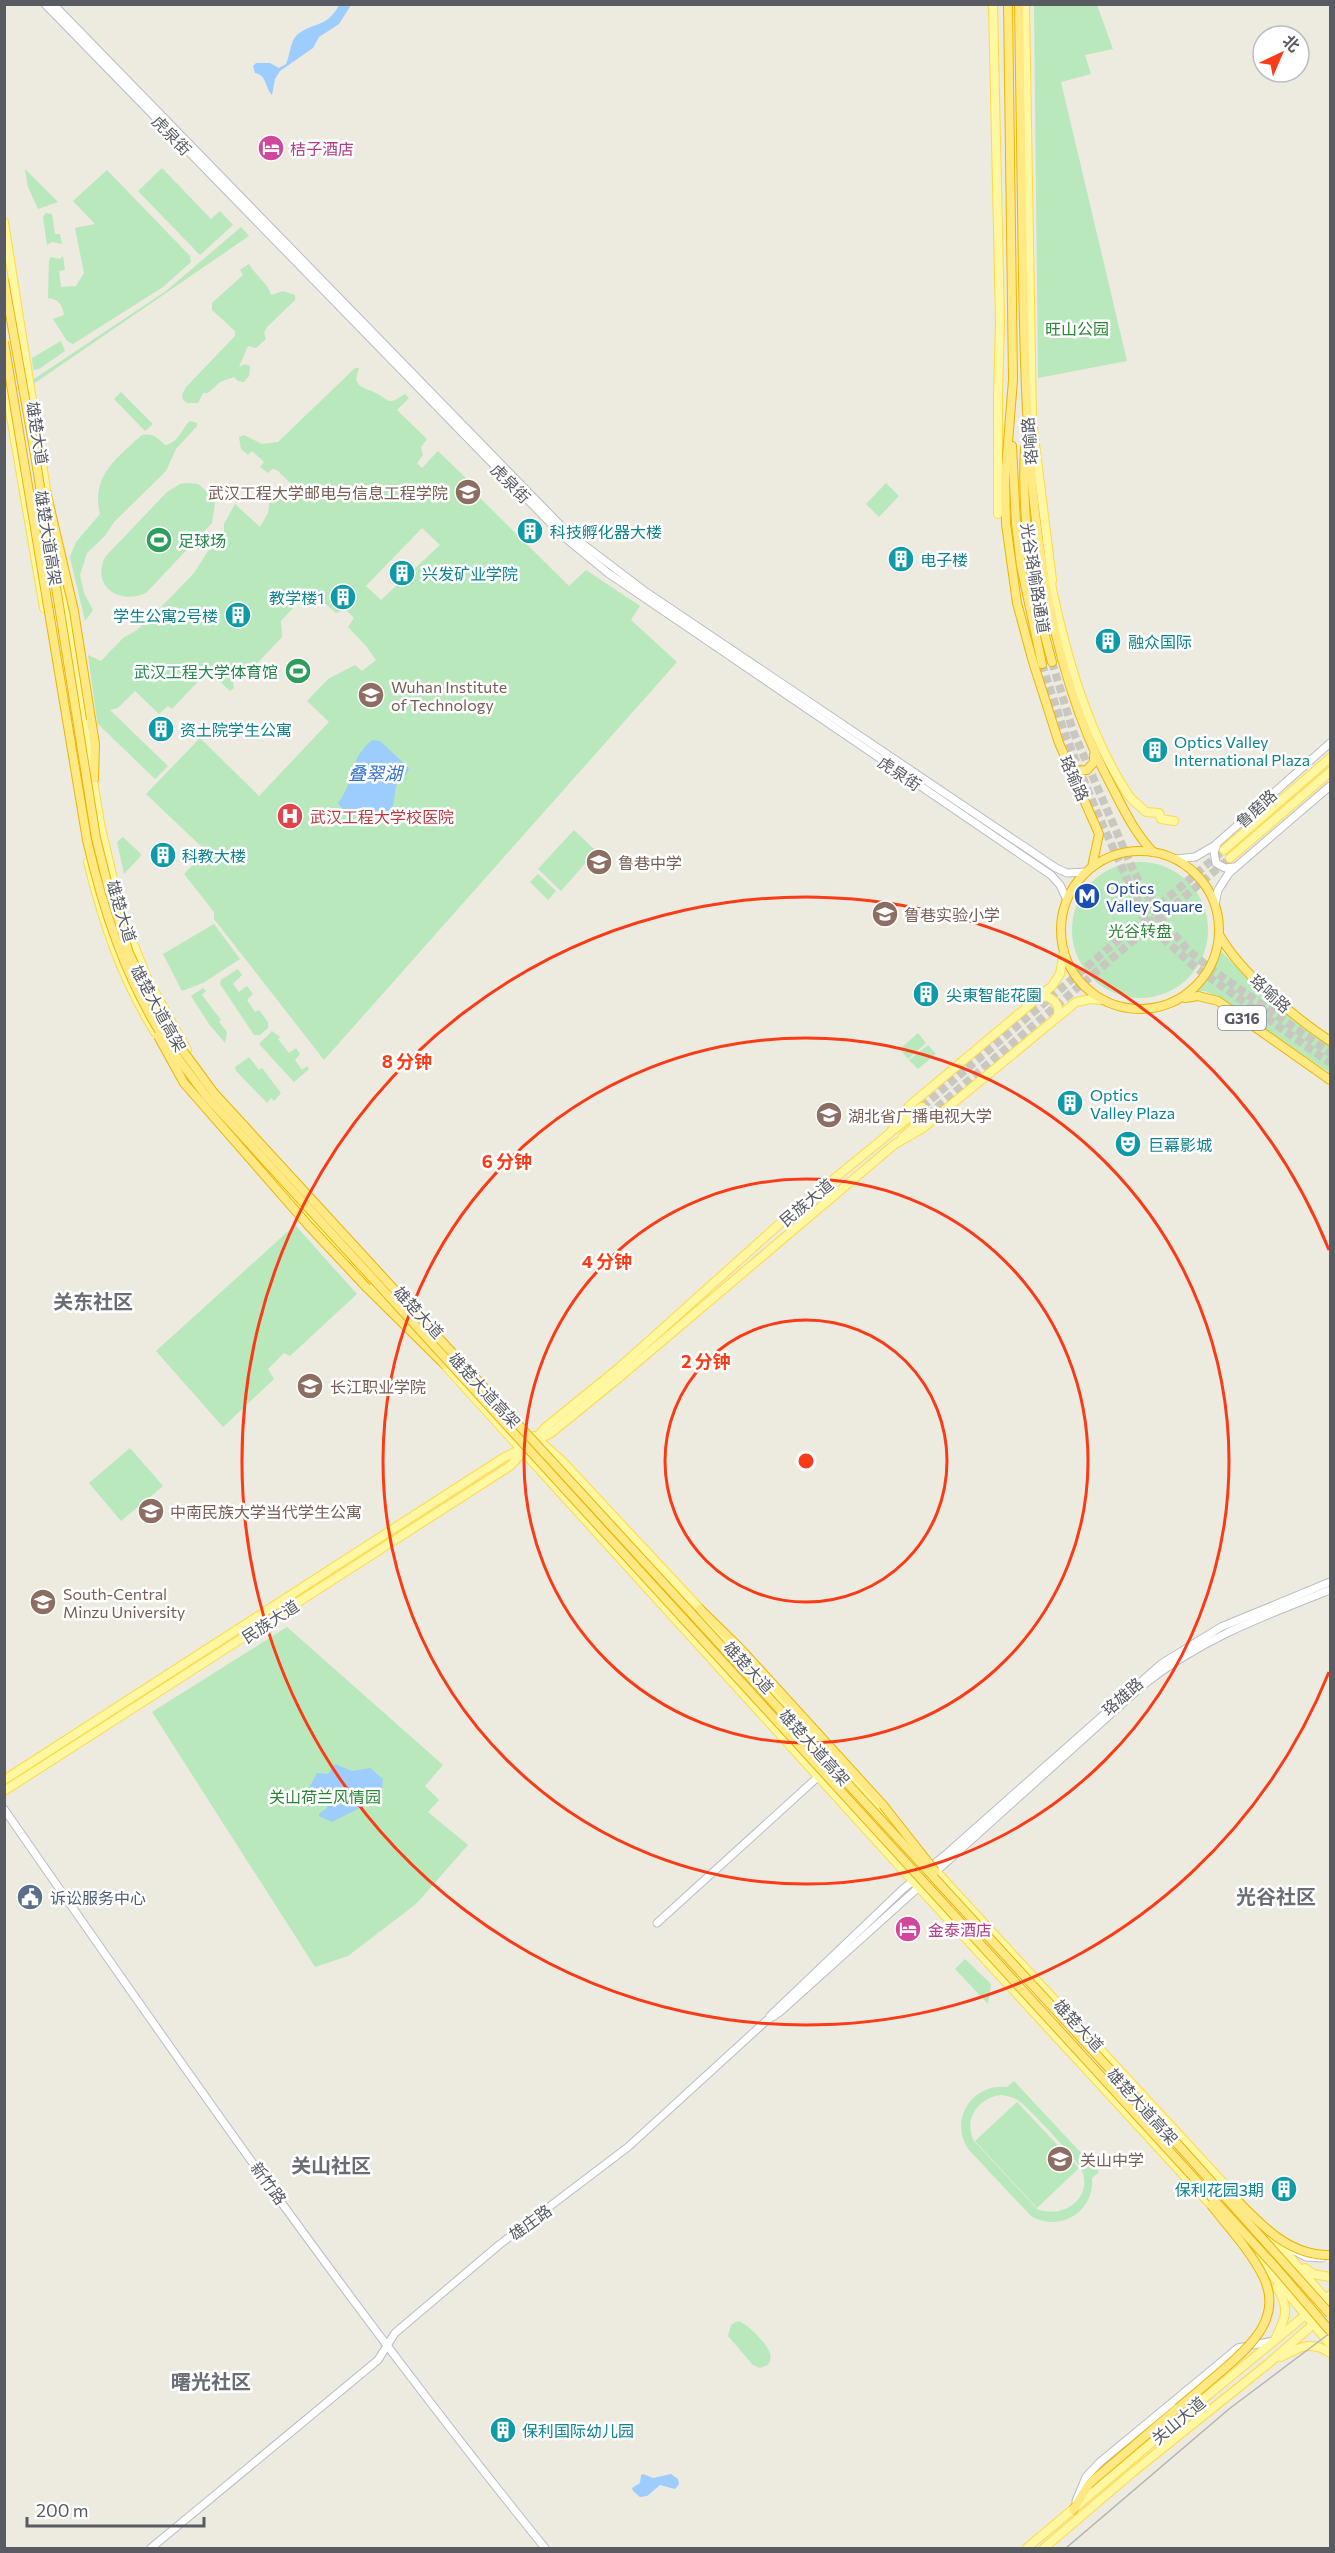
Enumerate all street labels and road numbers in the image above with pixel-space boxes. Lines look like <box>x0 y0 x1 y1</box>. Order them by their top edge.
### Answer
street label: 虎泉街 <box>148 111 196 159</box>
street label: 雄楚大道 <box>24 400 52 466</box>
street label: 珞喻路 <box>1017 416 1041 466</box>
street label: 虎泉街 <box>487 459 535 507</box>
street label: 雄楚大道高架 <box>32 489 66 587</box>
street label: 光谷珞喻路通道 <box>1018 521 1054 635</box>
street label: 虎泉街 <box>875 752 925 794</box>
street label: 珞瑜路 <box>1057 752 1093 804</box>
street label: 鲁磨路 <box>1232 785 1280 831</box>
street label: 雄楚大道 <box>104 878 140 944</box>
street label: 雄楚大道高架 <box>127 961 191 1055</box>
street label: 珞喻路 <box>1247 970 1295 1016</box>
road number: G316 <box>1218 1006 1266 1030</box>
street label: 民族大道 <box>775 1174 837 1230</box>
street label: 雄楚大道 <box>390 1282 448 1342</box>
street label: 雄楚大道高架 <box>445 1348 525 1432</box>
street label: 民族大道 <box>238 1596 302 1646</box>
street label: 雄楚大道 <box>720 1637 778 1697</box>
street label: 珞雄路 <box>1098 1673 1146 1719</box>
street label: 雄楚大道高架 <box>776 1705 854 1789</box>
street label: 雄楚大道 <box>1050 1995 1108 2055</box>
street label: 雄楚大道高架 <box>1104 2064 1182 2148</box>
street label: 新竹路 <box>247 2158 291 2208</box>
street label: 雄庄路 <box>505 2200 555 2244</box>
street label: 关山大道 <box>1147 2392 1209 2448</box>

